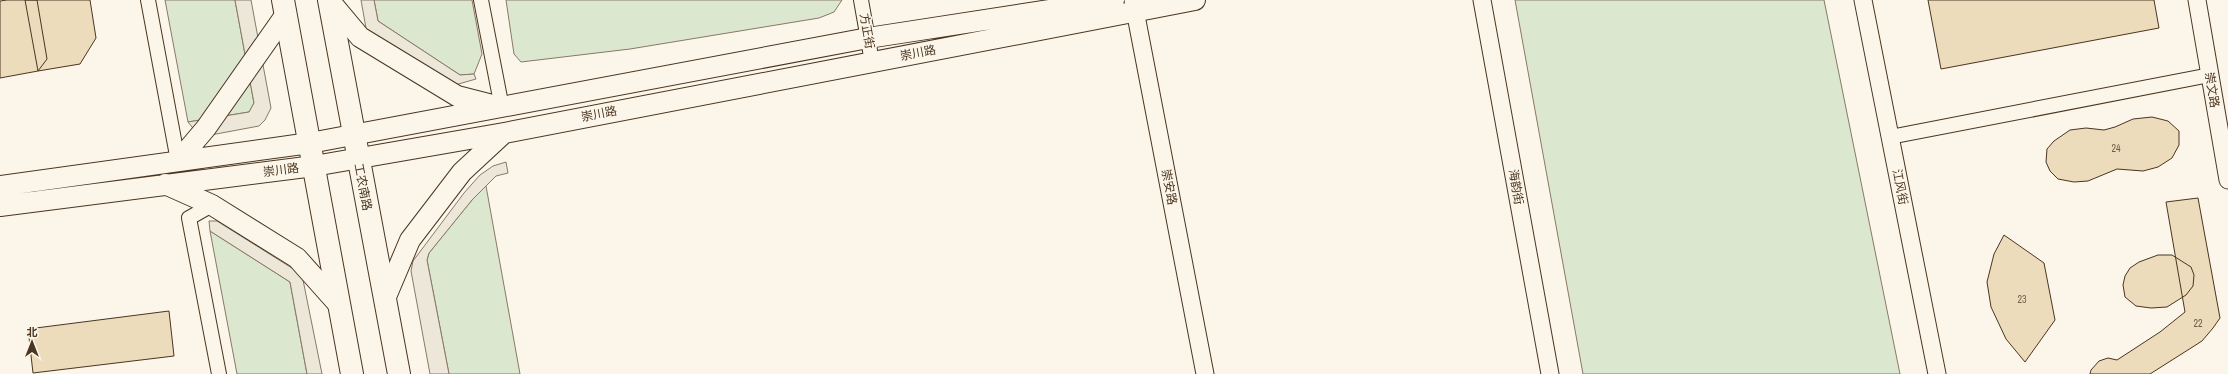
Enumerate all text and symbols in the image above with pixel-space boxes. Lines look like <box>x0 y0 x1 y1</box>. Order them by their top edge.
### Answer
street label: 方正街 <box>856 12 878 50</box>
street label: 崇川路 <box>899 42 937 64</box>
street label: 崇文路 <box>2201 71 2223 109</box>
street label: 崇川路 <box>580 103 618 125</box>
house number: 24 <box>2111 142 2121 155</box>
street label: 崇川路 <box>262 160 300 180</box>
street label: 工农南路 <box>351 162 375 212</box>
street label: 崇安路 <box>1158 168 1180 206</box>
street label: 海韵街 <box>1505 168 1527 206</box>
street label: 江风街 <box>1889 168 1911 206</box>
house number: 23 <box>2017 293 2027 306</box>
house number: 22 <box>2193 317 2203 330</box>
north arrow <box>12 322 52 362</box>
text: 北 <box>27 325 38 339</box>

